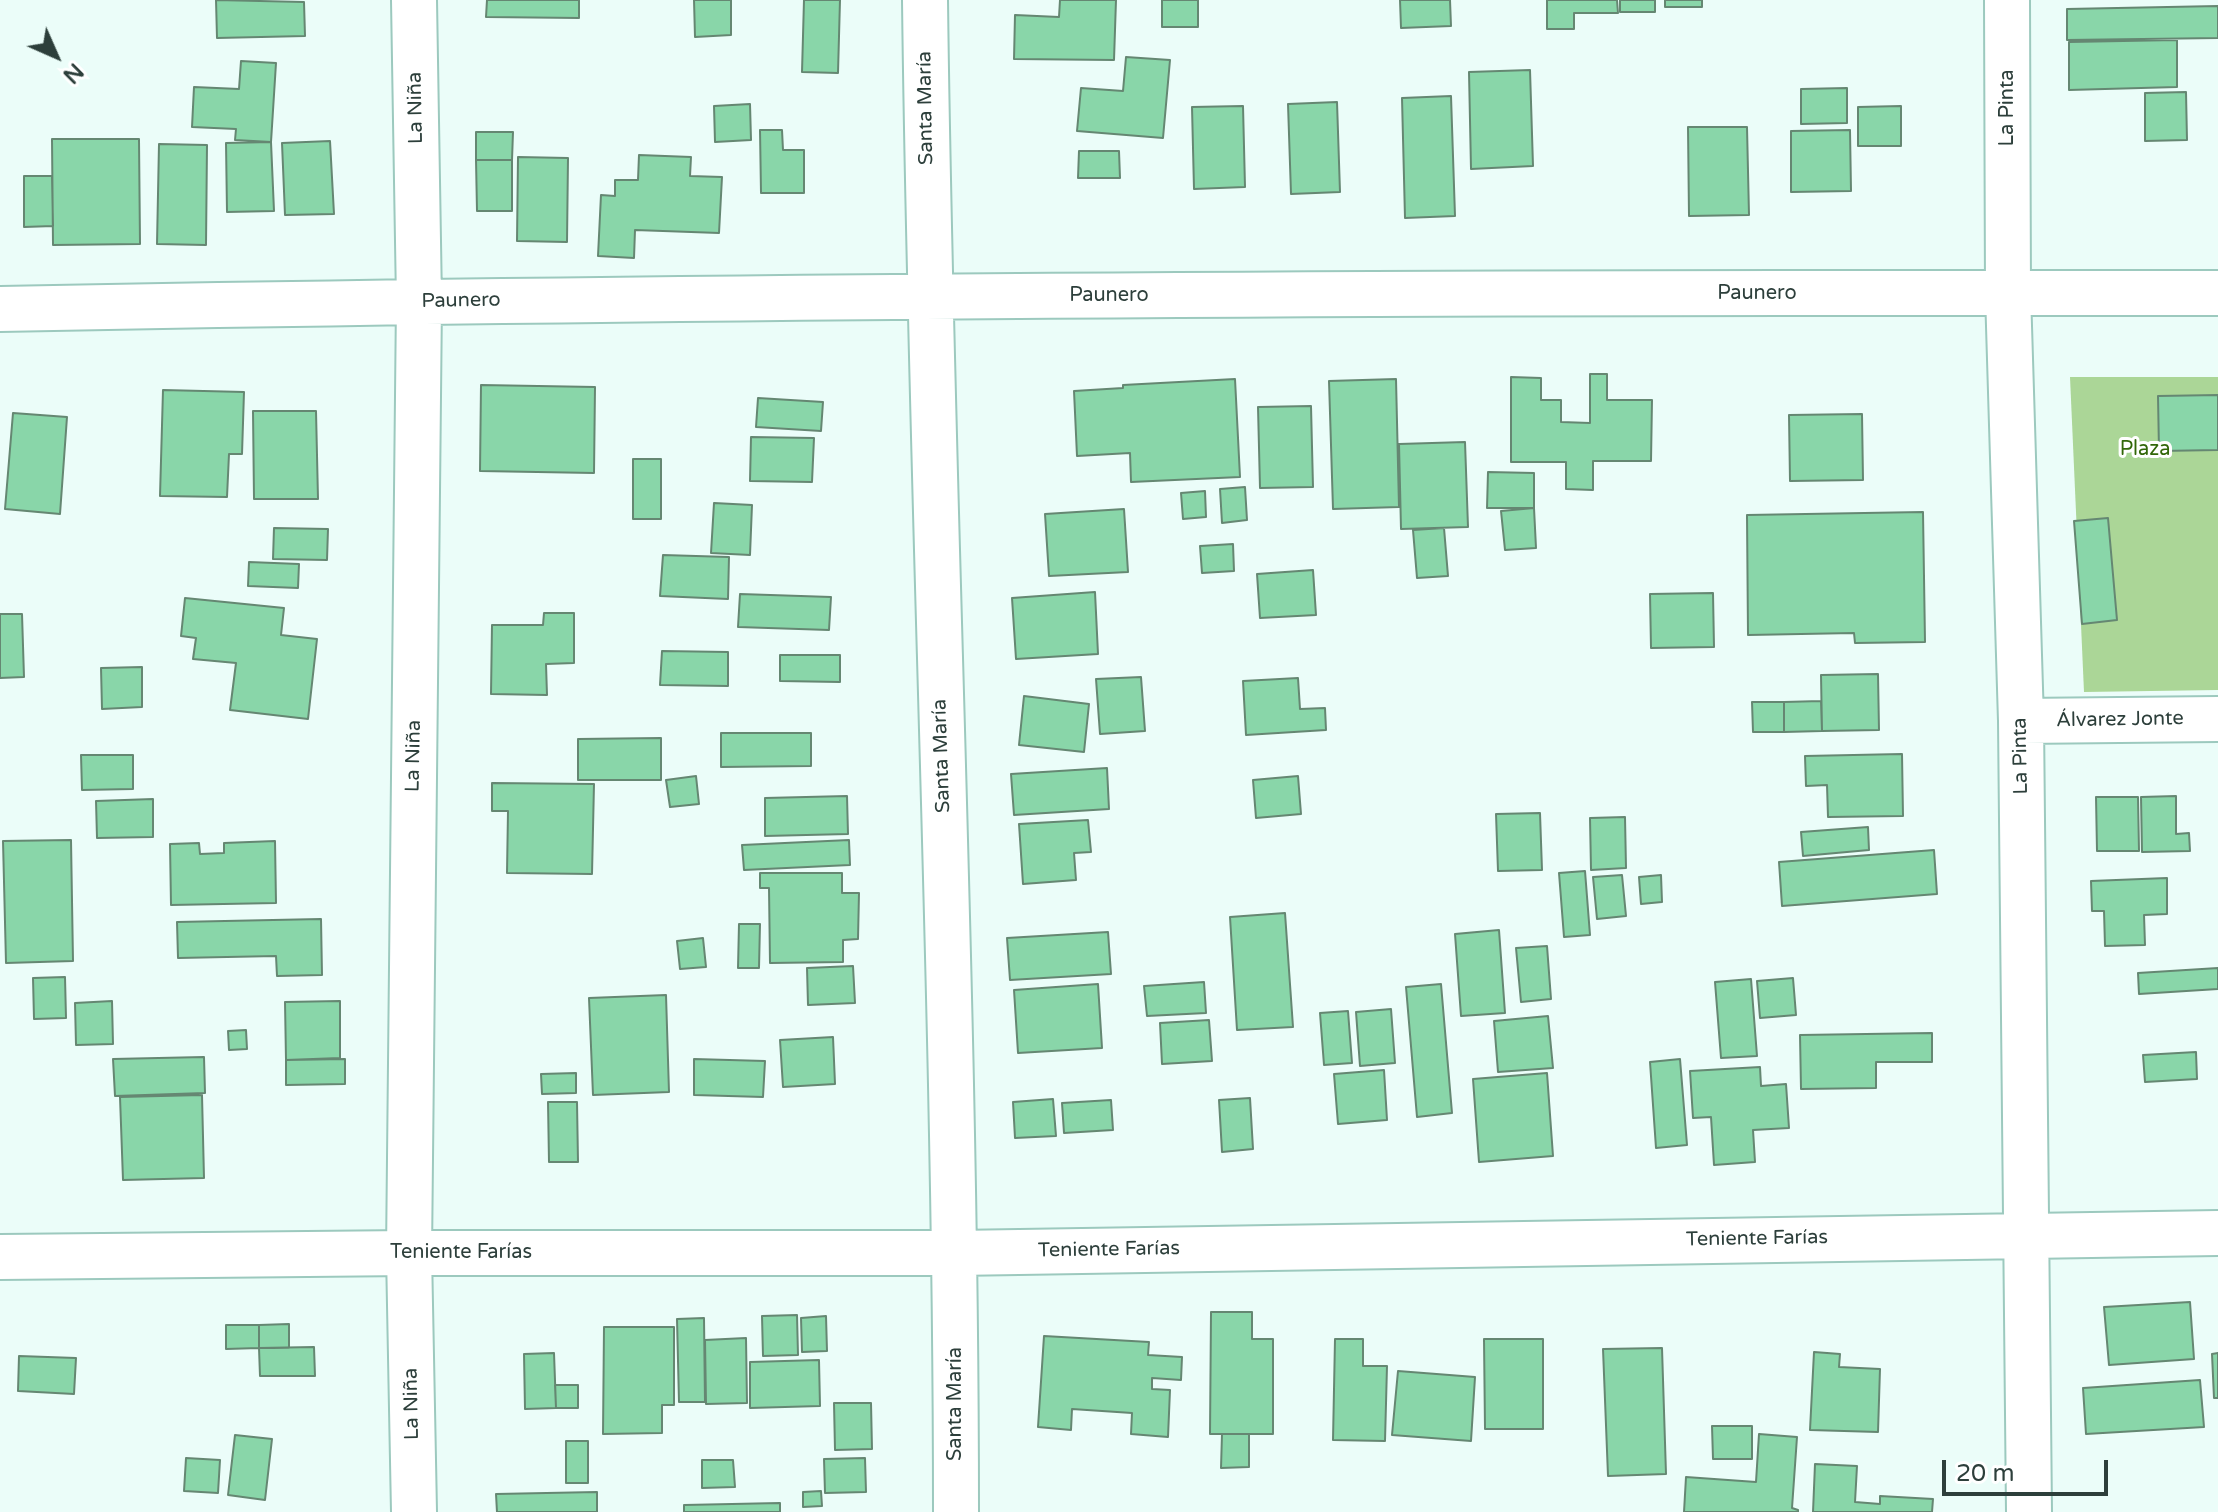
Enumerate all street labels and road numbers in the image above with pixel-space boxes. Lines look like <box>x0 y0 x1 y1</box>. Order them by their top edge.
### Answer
street label: Santa María <box>913 51 939 165</box>
street label: La Pinta <box>1996 69 2020 147</box>
street label: La Niña <box>403 72 429 144</box>
street label: Paunero <box>1717 282 1797 306</box>
street label: Paunero <box>1069 284 1149 308</box>
street label: Paunero <box>421 288 501 314</box>
street label: Santa María <box>928 699 956 813</box>
street label: Álvarez Jonte <box>2056 707 2184 733</box>
street label: La Pinta <box>2008 717 2034 795</box>
street label: La Niña <box>401 720 427 792</box>
street label: Teniente Farías <box>1686 1226 1828 1252</box>
street label: Teniente Farías <box>1038 1237 1180 1263</box>
street label: Teniente Farías <box>390 1241 532 1265</box>
street label: Santa María <box>944 1347 968 1461</box>
street label: La Niña <box>399 1368 425 1440</box>

